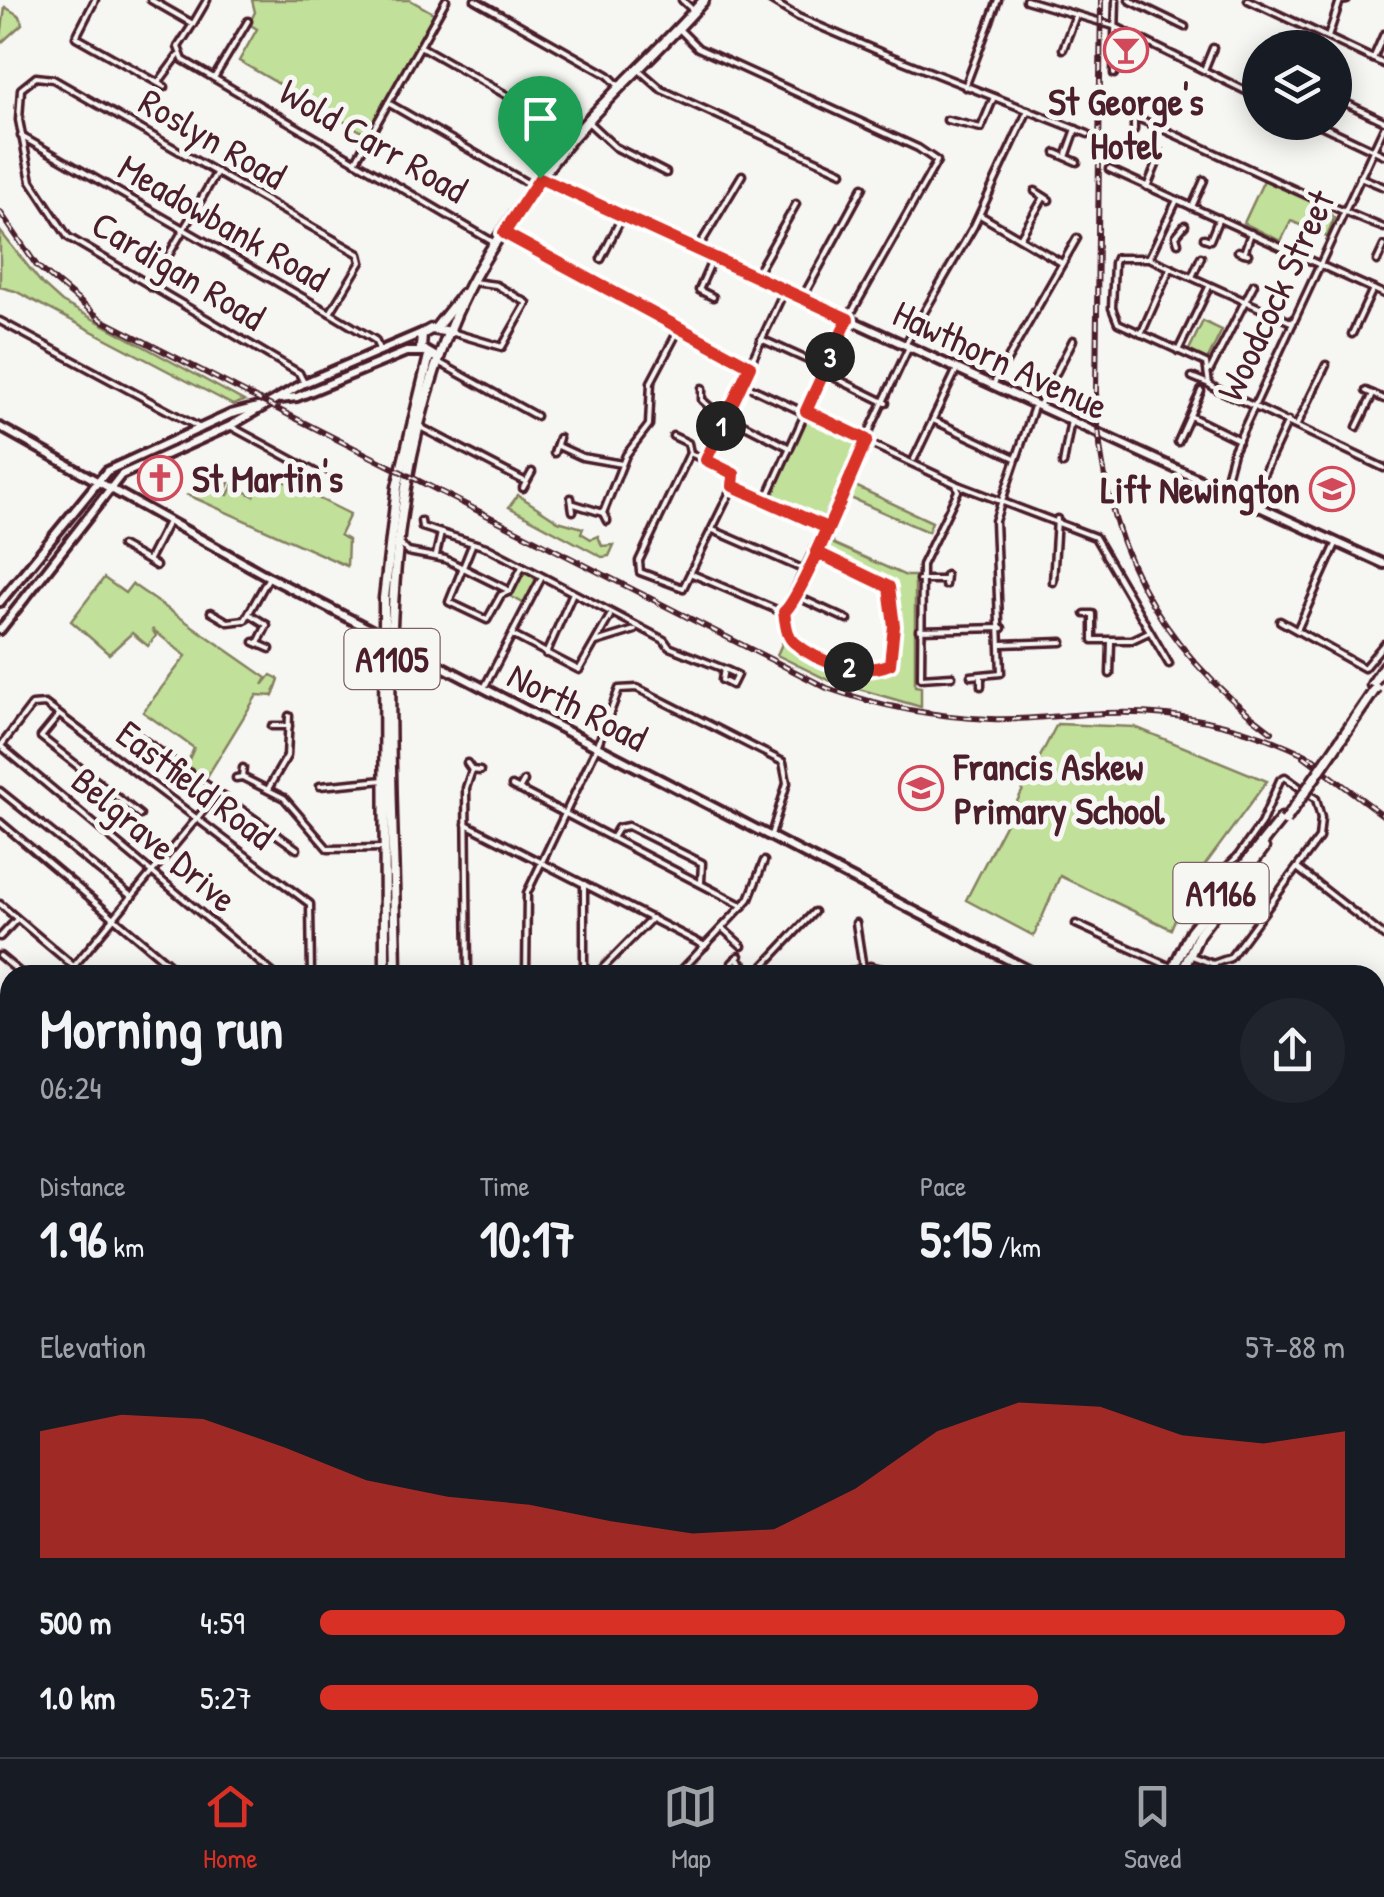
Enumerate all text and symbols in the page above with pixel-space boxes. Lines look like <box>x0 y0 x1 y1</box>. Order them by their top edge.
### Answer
bar icon: St George's Hotel <box>1103 27 1149 73</box>
map controls <box>1242 30 1352 140</box>
button: layers <box>1242 30 1352 140</box>
street label: Wold Carr Road <box>271 65 477 215</box>
street label: Roslyn Road <box>130 75 296 201</box>
place label: St George's Hotel <box>1048 75 1204 171</box>
pin <box>498 76 583 179</box>
icon: arrive <box>513 91 568 146</box>
street label: Meadowbank Road <box>109 141 339 303</box>
street label: Woodcock Street <box>1204 180 1347 409</box>
street label: Cardigan Road <box>83 198 276 342</box>
street label: Hawthorn Avenue <box>885 287 1117 431</box>
pin: 3 <box>805 332 855 382</box>
text: 3 <box>824 338 836 376</box>
pin: 1 <box>696 401 746 451</box>
text: 1 <box>716 407 726 445</box>
place label: St Martin's <box>192 452 343 504</box>
church icon: St Martin's <box>137 455 183 501</box>
place label: Lift Newington <box>1101 463 1300 516</box>
school or university icon: Lift Newington <box>1309 466 1355 512</box>
road number: A1105 <box>344 629 440 689</box>
pin: 2 <box>824 642 874 692</box>
text: 2 <box>842 648 856 686</box>
street label: North Road <box>499 649 657 763</box>
street label: Eastfield Road <box>106 707 286 861</box>
place label: Francis Askew Primary School <box>953 740 1165 837</box>
street label: Belgrave Drive <box>61 754 249 924</box>
school or university icon: Francis Askew Primary School <box>898 765 944 811</box>
road number: A1166 <box>1174 863 1268 923</box>
text: Morning run <box>40 991 283 1065</box>
button: share <box>1240 998 1345 1103</box>
text: 06:24 <box>40 1066 102 1109</box>
text: Distance <box>40 1167 126 1205</box>
text: Time <box>480 1167 530 1205</box>
text: Pace <box>920 1167 966 1205</box>
text: 1.96 <box>40 1205 107 1273</box>
text: 10:17 <box>480 1205 575 1273</box>
text: 5:15 <box>920 1205 992 1273</box>
text: km <box>107 1228 144 1266</box>
text: /km <box>992 1228 1041 1266</box>
text: Elevation <box>40 1325 146 1368</box>
text: 57–88 m <box>1245 1325 1345 1368</box>
text: 500 m <box>40 1601 111 1644</box>
text: 4:59 <box>200 1601 245 1644</box>
text: 1.0 km <box>40 1676 115 1719</box>
text: 5:27 <box>200 1676 252 1719</box>
tab: Home <box>203 1779 258 1877</box>
tab: Map <box>663 1779 718 1877</box>
tab: Saved <box>1124 1779 1181 1877</box>

